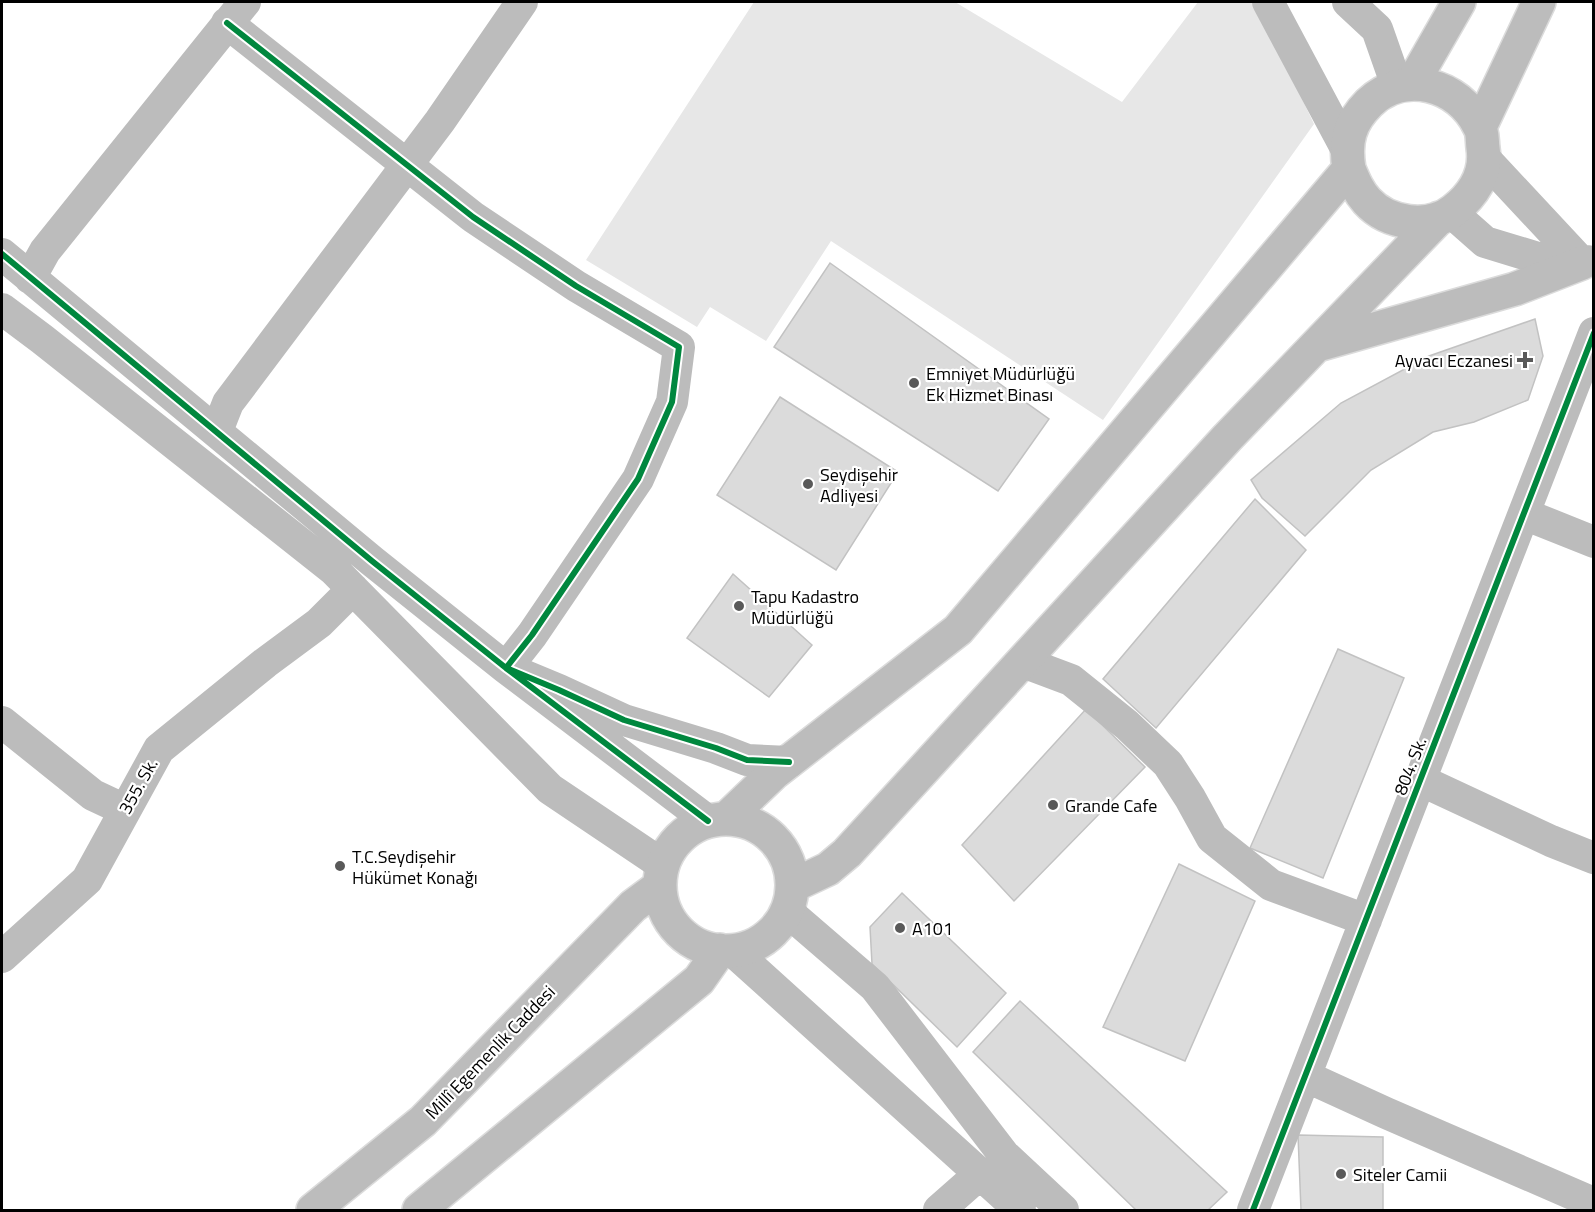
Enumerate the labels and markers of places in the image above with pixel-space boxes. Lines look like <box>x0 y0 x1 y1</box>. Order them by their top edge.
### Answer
place label: Ayvacı Eczanesi <box>1395 347 1513 374</box>
marker: Ayvacı Eczanesi <box>1518 353 1532 367</box>
place label: Emniyet Müdürlüğü Ek Hizmet Binası <box>926 360 1075 408</box>
marker: Emniyet Müdürlüğü Ek Hizmet Binası <box>907 376 921 390</box>
place label: Seydişehir Adliyesi <box>820 461 898 509</box>
marker: Seydişehir Adliyesi <box>801 477 815 491</box>
place label: Tapu Kadastro Müdürlüğü <box>751 583 859 631</box>
marker: Tapu Kadastro Müdürlüğü <box>732 599 746 613</box>
place label: Grande Cafe <box>1065 792 1157 819</box>
marker: Grande Cafe <box>1046 798 1060 812</box>
place label: T.C.Seydişehir Hükümet Konağı <box>352 843 478 891</box>
marker: T.C.Seydişehir Hükümet Konağı <box>333 859 347 873</box>
place label: A101 <box>912 915 953 942</box>
marker: A101 <box>893 921 907 935</box>
place label: Siteler Camii <box>1353 1161 1447 1188</box>
marker: Siteler Camii <box>1334 1167 1348 1181</box>

